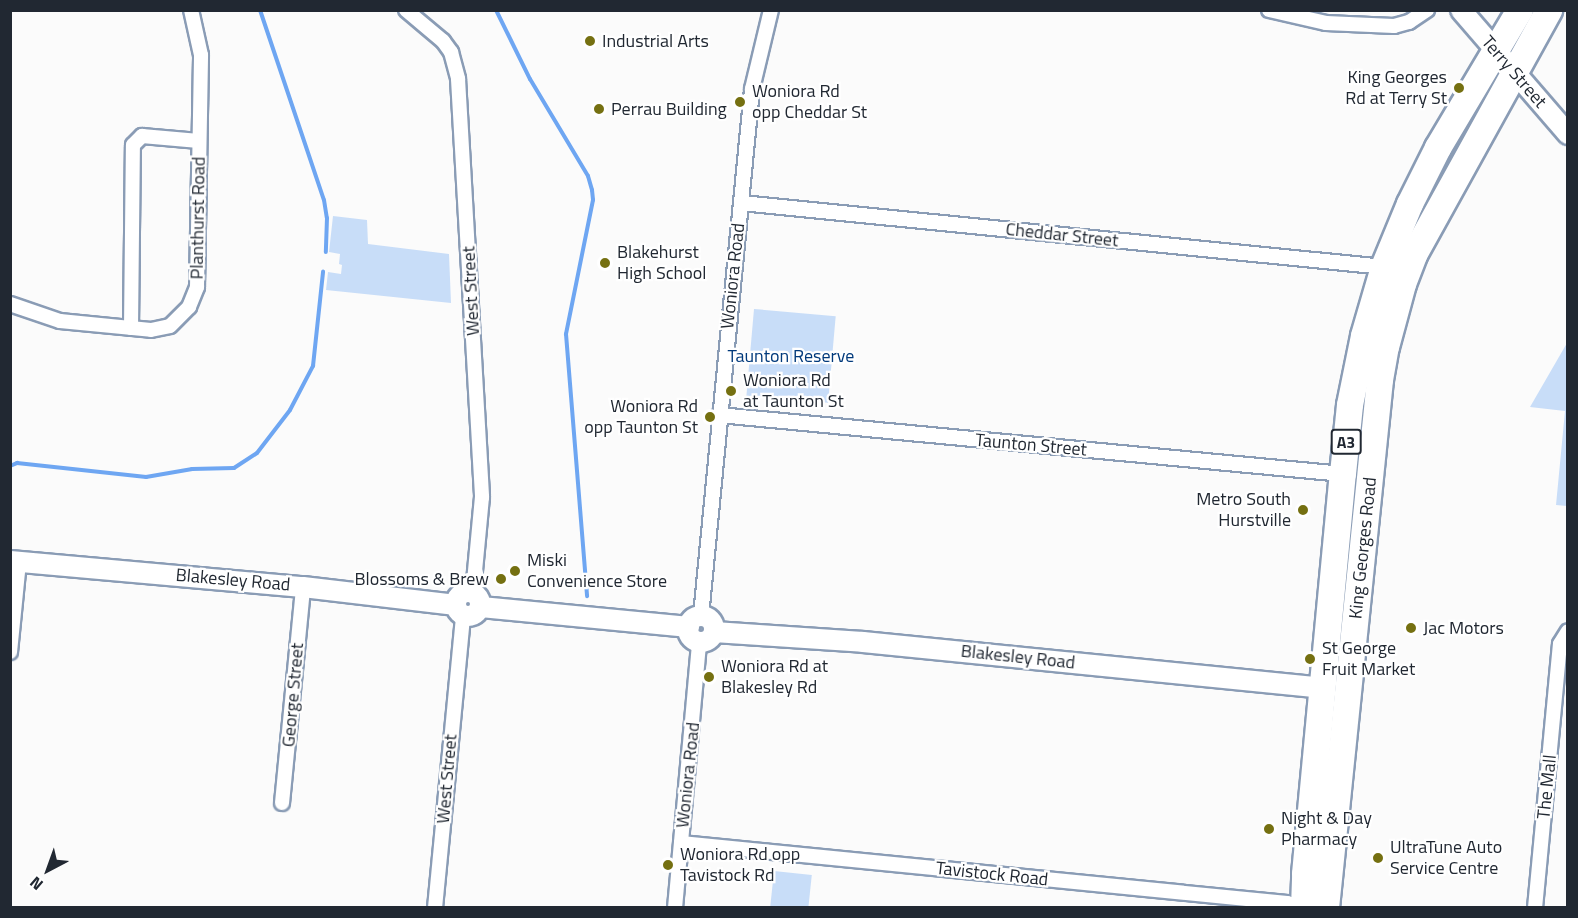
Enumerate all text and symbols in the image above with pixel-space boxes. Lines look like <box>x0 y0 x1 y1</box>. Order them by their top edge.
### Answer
place label: Industrial Arts <box>602 30 709 52</box>
street label: Terry Street <box>1477 32 1551 112</box>
marker: Industrial Arts <box>583 34 597 48</box>
place label: King Georges Rd at Terry St <box>1345 67 1447 110</box>
place label: Woniora Rd opp Cheddar St <box>752 81 867 124</box>
marker: King Georges Rd at Terry St <box>1452 81 1466 95</box>
marker: Woniora Rd opp Cheddar St <box>733 95 747 109</box>
place label: Perrau Building <box>611 98 727 120</box>
marker: Perrau Building <box>592 102 606 116</box>
street label: Planthurst Road <box>186 156 210 280</box>
street label: Cheddar Street <box>1005 218 1119 252</box>
street label: Woniora Road <box>717 222 749 330</box>
place label: Blakehurst High School <box>617 242 706 284</box>
street label: West Street <box>458 246 484 336</box>
marker: Blakehurst High School <box>598 256 612 270</box>
park label: Taunton Reserve <box>728 345 854 367</box>
place label: Woniora Rd at Taunton St <box>743 370 844 412</box>
marker: Woniora Rd at Taunton St <box>724 384 738 398</box>
place label: Woniora Rd opp Taunton St <box>584 396 698 438</box>
marker: Woniora Rd opp Taunton St <box>703 410 717 424</box>
street label: Taunton Street <box>974 429 1088 461</box>
road number: A3 <box>1330 429 1362 455</box>
street label: King Georges Road <box>1345 476 1381 620</box>
place label: Metro South Hurstville <box>1196 489 1291 532</box>
marker: Metro South Hurstville <box>1296 503 1310 517</box>
place label: Miski Convenience Store <box>527 550 667 592</box>
street label: Blakesley Road <box>175 564 291 596</box>
marker: Miski Convenience Store <box>508 564 522 578</box>
place label: Blossoms & Brew <box>354 568 489 590</box>
marker: Blossoms & Brew <box>494 572 508 586</box>
place label: Jac Motors <box>1423 617 1504 639</box>
marker: Jac Motors <box>1404 621 1418 635</box>
place label: St George Fruit Market <box>1322 638 1415 680</box>
street label: Blakesley Road <box>960 640 1076 674</box>
street label: George Street <box>278 642 308 748</box>
marker: St George Fruit Market <box>1303 652 1317 666</box>
place label: Woniora Rd at Blakesley Rd <box>721 656 828 698</box>
marker: Woniora Rd at Blakesley Rd <box>702 670 716 684</box>
street label: Woniora Road <box>672 721 704 829</box>
street label: West Street <box>432 733 462 825</box>
street label: The Mall <box>1533 754 1561 820</box>
place label: Night & Day Pharmacy <box>1281 808 1372 850</box>
marker: Night & Day Pharmacy <box>1262 822 1276 836</box>
place label: UltraTune Auto Service Centre <box>1390 837 1502 880</box>
north arrow <box>18 840 78 900</box>
place label: Woniora Rd opp Tavistock Rd <box>680 844 800 886</box>
marker: UltraTune Auto Service Centre <box>1371 851 1385 865</box>
street label: Tavistock Road <box>935 857 1049 891</box>
marker: Woniora Rd opp Tavistock Rd <box>661 858 675 872</box>
text: N <box>24 871 48 896</box>

